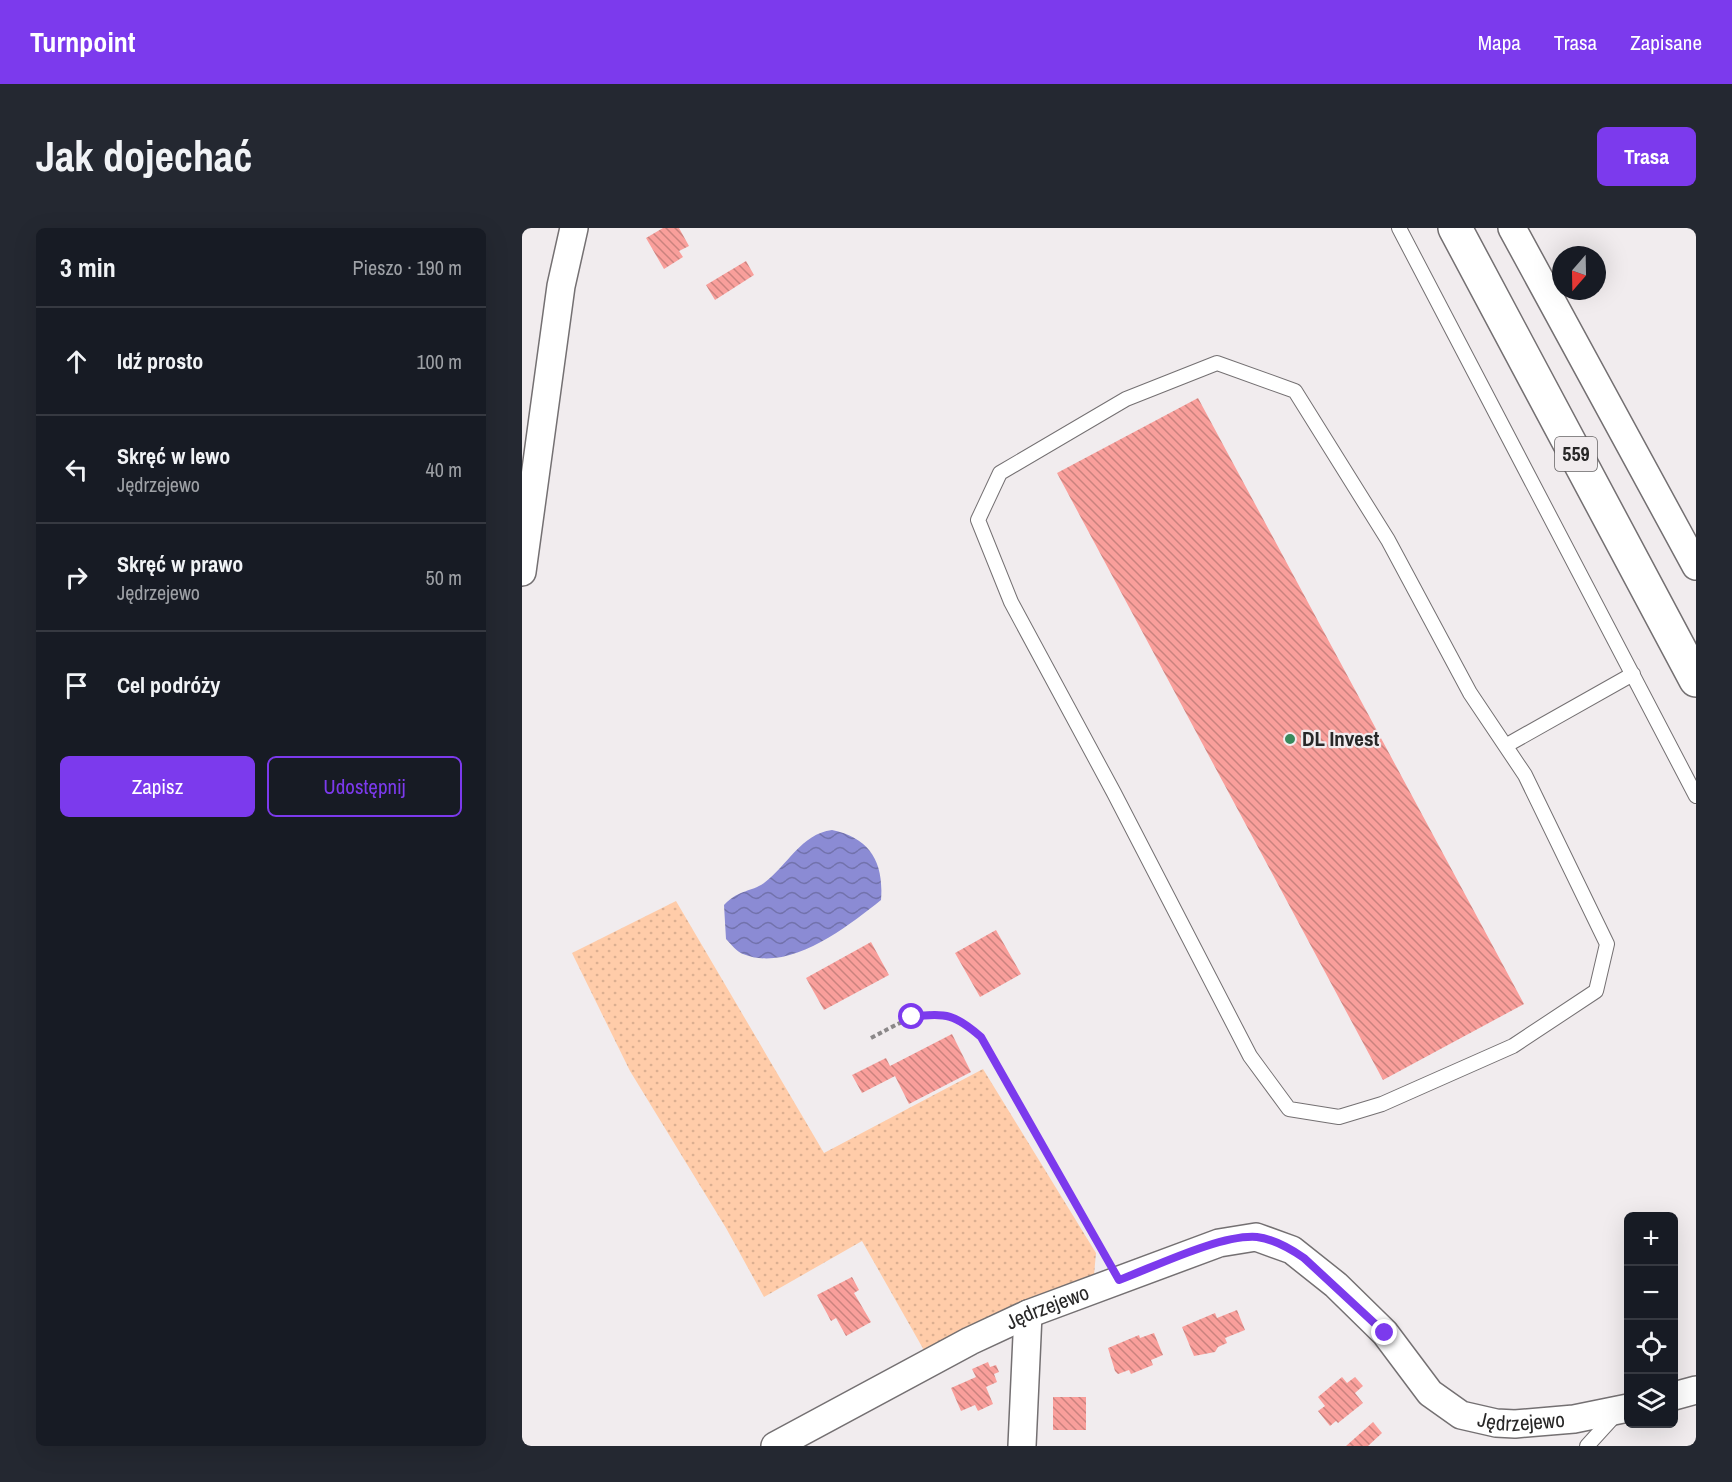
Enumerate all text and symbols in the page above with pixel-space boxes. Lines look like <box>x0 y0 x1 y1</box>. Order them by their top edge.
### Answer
text: Turnpoint <box>30 23 135 61</box>
text: Mapa <box>1478 28 1521 57</box>
text: Trasa <box>1554 28 1597 57</box>
text: Zapisane <box>1630 28 1702 57</box>
button: Trasa <box>1597 127 1696 186</box>
text: Jak dojechać <box>36 128 252 184</box>
north arrow <box>1552 246 1606 300</box>
text: 3 min <box>60 250 116 285</box>
text: Pieszo · 190 m <box>353 254 462 281</box>
icon: ahead <box>60 345 93 378</box>
text: Idź prosto <box>117 346 203 376</box>
text: 100 m <box>416 348 462 375</box>
road number: 559 <box>1555 437 1597 471</box>
text: Skręć w lewo <box>117 441 230 471</box>
icon: left <box>60 453 93 486</box>
text: 40 m <box>426 456 462 483</box>
text: Jędrzejewo <box>117 471 200 498</box>
text: Skręć w prawo <box>117 549 243 579</box>
icon: right <box>60 561 93 594</box>
text: 50 m <box>426 564 462 591</box>
text: Jędrzejewo <box>117 579 200 606</box>
icon: arrive <box>60 669 93 702</box>
text: Cel podróży <box>117 670 220 700</box>
place label: DL Invest <box>1302 724 1379 753</box>
marker: DL Invest <box>1283 732 1297 746</box>
button: Zapisz <box>60 756 255 817</box>
button: Udostępnij <box>267 756 462 817</box>
route start <box>898 1003 924 1029</box>
map controls <box>1624 1212 1678 1428</box>
button: + <box>1624 1212 1678 1266</box>
button: − <box>1624 1266 1678 1320</box>
street label: Jędrzejewo <box>1001 1278 1093 1336</box>
route end <box>1371 1319 1397 1345</box>
button: locate <box>1624 1320 1678 1374</box>
button: layers <box>1624 1374 1678 1428</box>
street label: Jędrzejewo <box>1475 1404 1566 1438</box>

